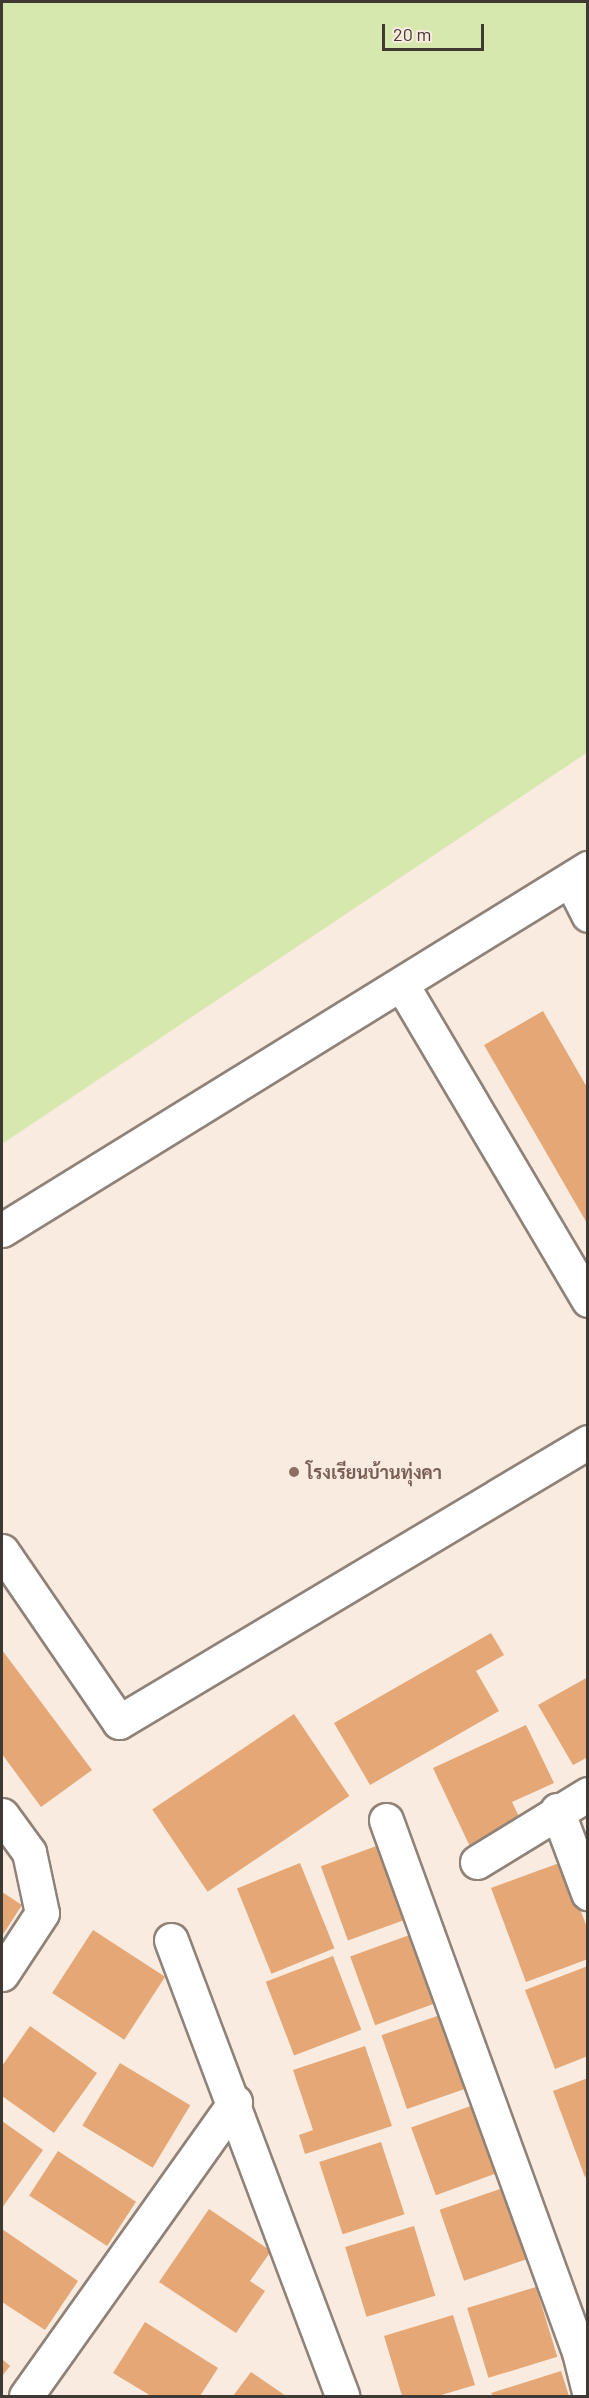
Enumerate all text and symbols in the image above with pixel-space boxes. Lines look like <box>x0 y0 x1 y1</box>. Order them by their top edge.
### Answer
scale bar <box>385 12 487 50</box>
text: 20 m <box>393 23 431 45</box>
place label: โรงเรียนบ้านทุ่งคา <box>306 1461 442 1483</box>
marker: โรงเรียนบ้านทุ่งคา <box>287 1465 301 1479</box>

